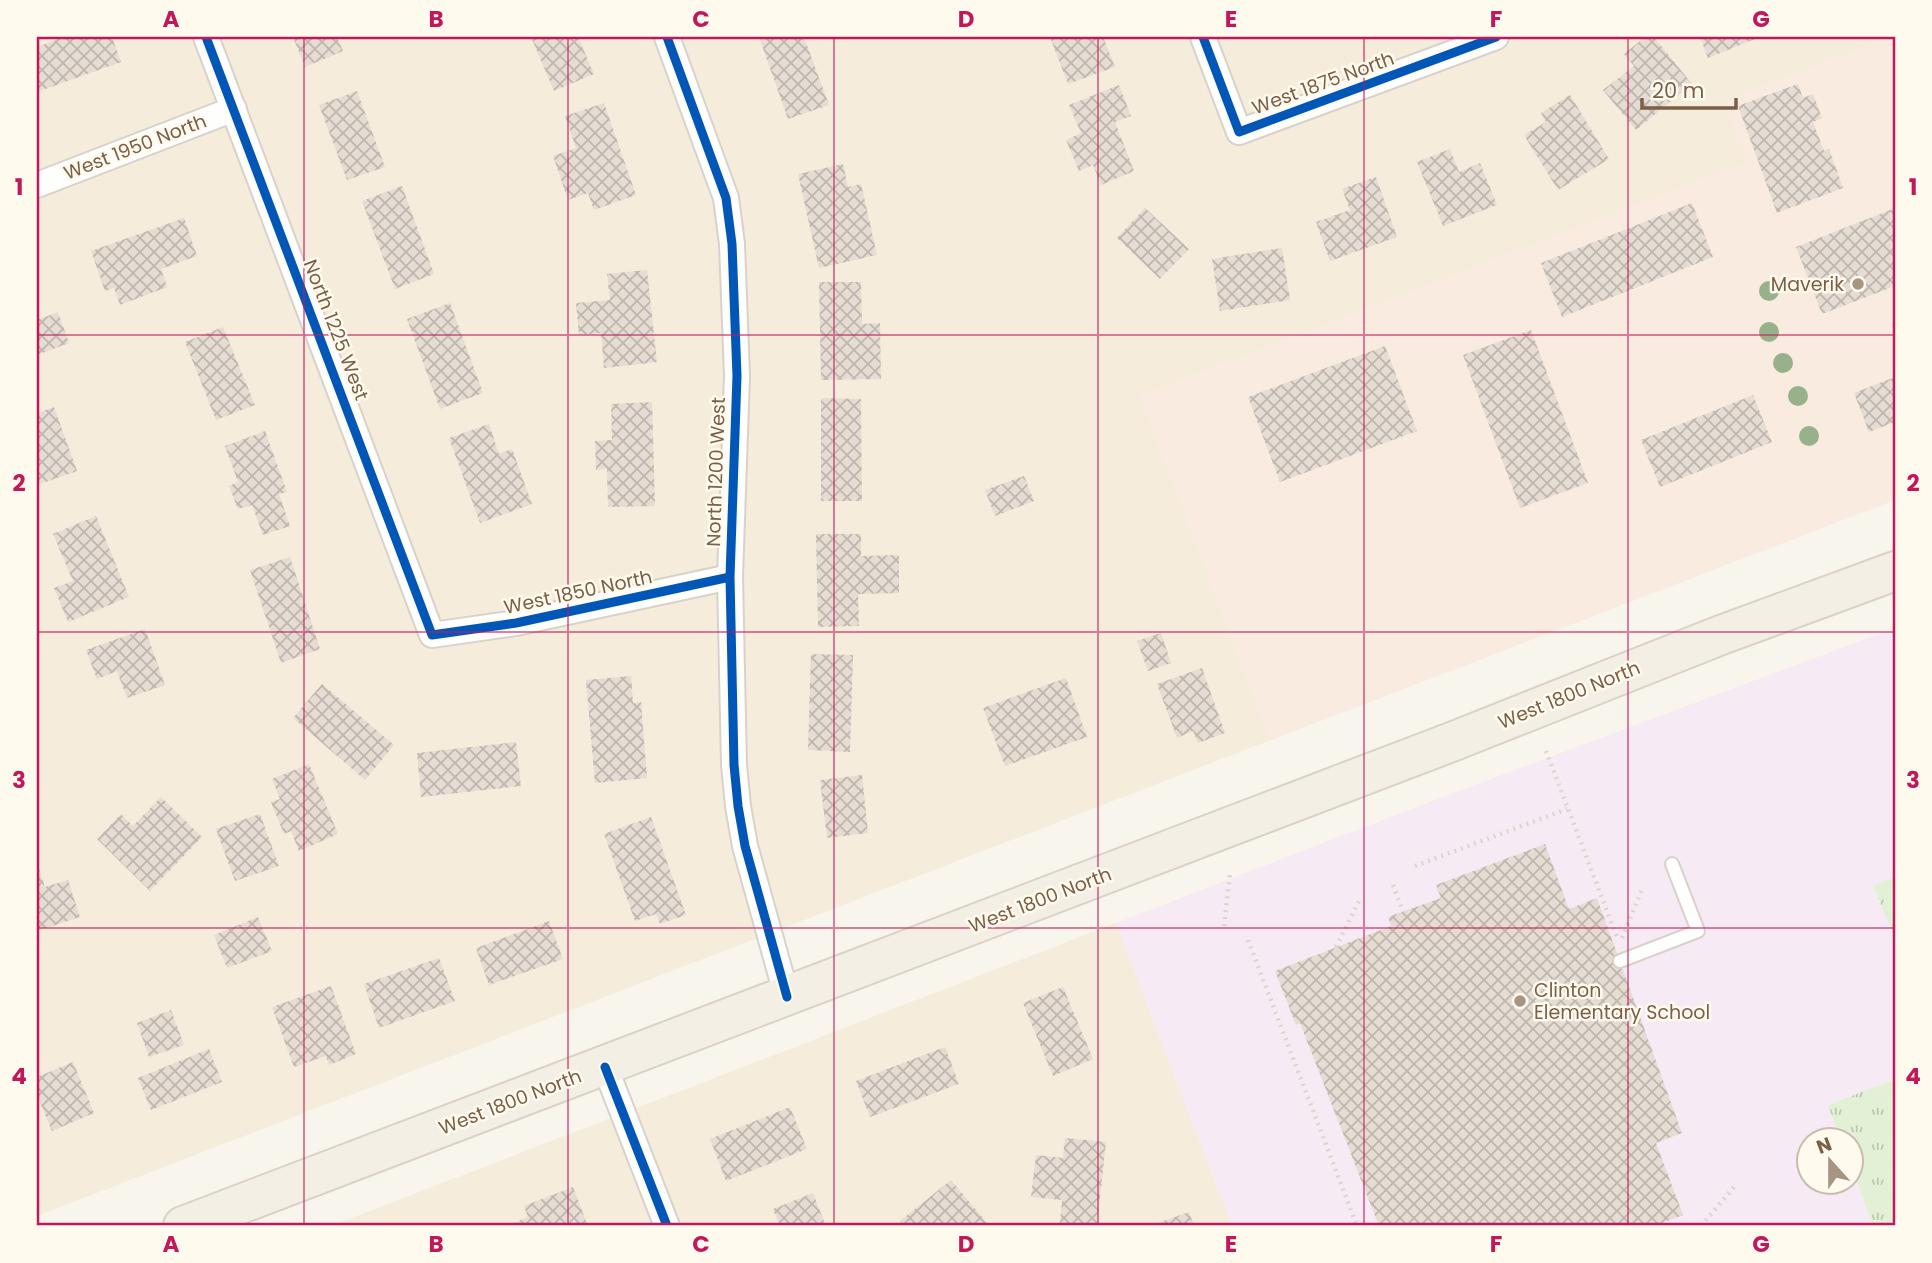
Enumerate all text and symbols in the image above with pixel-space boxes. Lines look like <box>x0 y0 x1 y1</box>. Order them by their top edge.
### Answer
text: A <box>163 3 180 35</box>
text: B <box>428 3 444 35</box>
text: C <box>692 3 710 35</box>
text: D <box>958 3 974 35</box>
text: E <box>1225 3 1237 35</box>
text: F <box>1490 3 1502 35</box>
text: G <box>1752 3 1770 35</box>
street label: West 1875 North <box>1248 45 1398 121</box>
scale bar <box>1642 66 1736 110</box>
text: 20 m <box>1652 76 1705 105</box>
street label: West 1950 North <box>60 107 210 187</box>
text: 1 <box>15 171 23 203</box>
text: 1 <box>1909 171 1917 203</box>
street label: North 1225 West <box>297 256 375 404</box>
place label: Maverik <box>1771 271 1844 298</box>
marker: Maverik <box>1850 276 1866 292</box>
street label: North 1200 West <box>700 397 732 547</box>
text: 2 <box>12 467 26 499</box>
text: 2 <box>1906 467 1920 499</box>
street label: West 1850 North <box>501 563 655 621</box>
street label: West 1800 North <box>1494 654 1644 736</box>
text: 3 <box>12 764 26 796</box>
text: 3 <box>1906 764 1920 796</box>
street label: West 1800 North <box>965 860 1115 940</box>
place label: Clinton Elementary School <box>1534 977 1710 1026</box>
marker: Clinton Elementary School <box>1512 993 1528 1009</box>
text: 4 <box>11 1060 27 1092</box>
text: 4 <box>1905 1060 1921 1092</box>
street label: West 1800 North <box>435 1062 585 1142</box>
north arrow <box>1796 1126 1866 1196</box>
text: N <box>1813 1130 1836 1161</box>
text: A <box>163 1228 180 1260</box>
text: B <box>428 1228 444 1260</box>
text: C <box>692 1228 710 1260</box>
text: D <box>958 1228 974 1260</box>
text: E <box>1225 1228 1237 1260</box>
text: F <box>1490 1228 1502 1260</box>
text: G <box>1752 1228 1770 1260</box>

